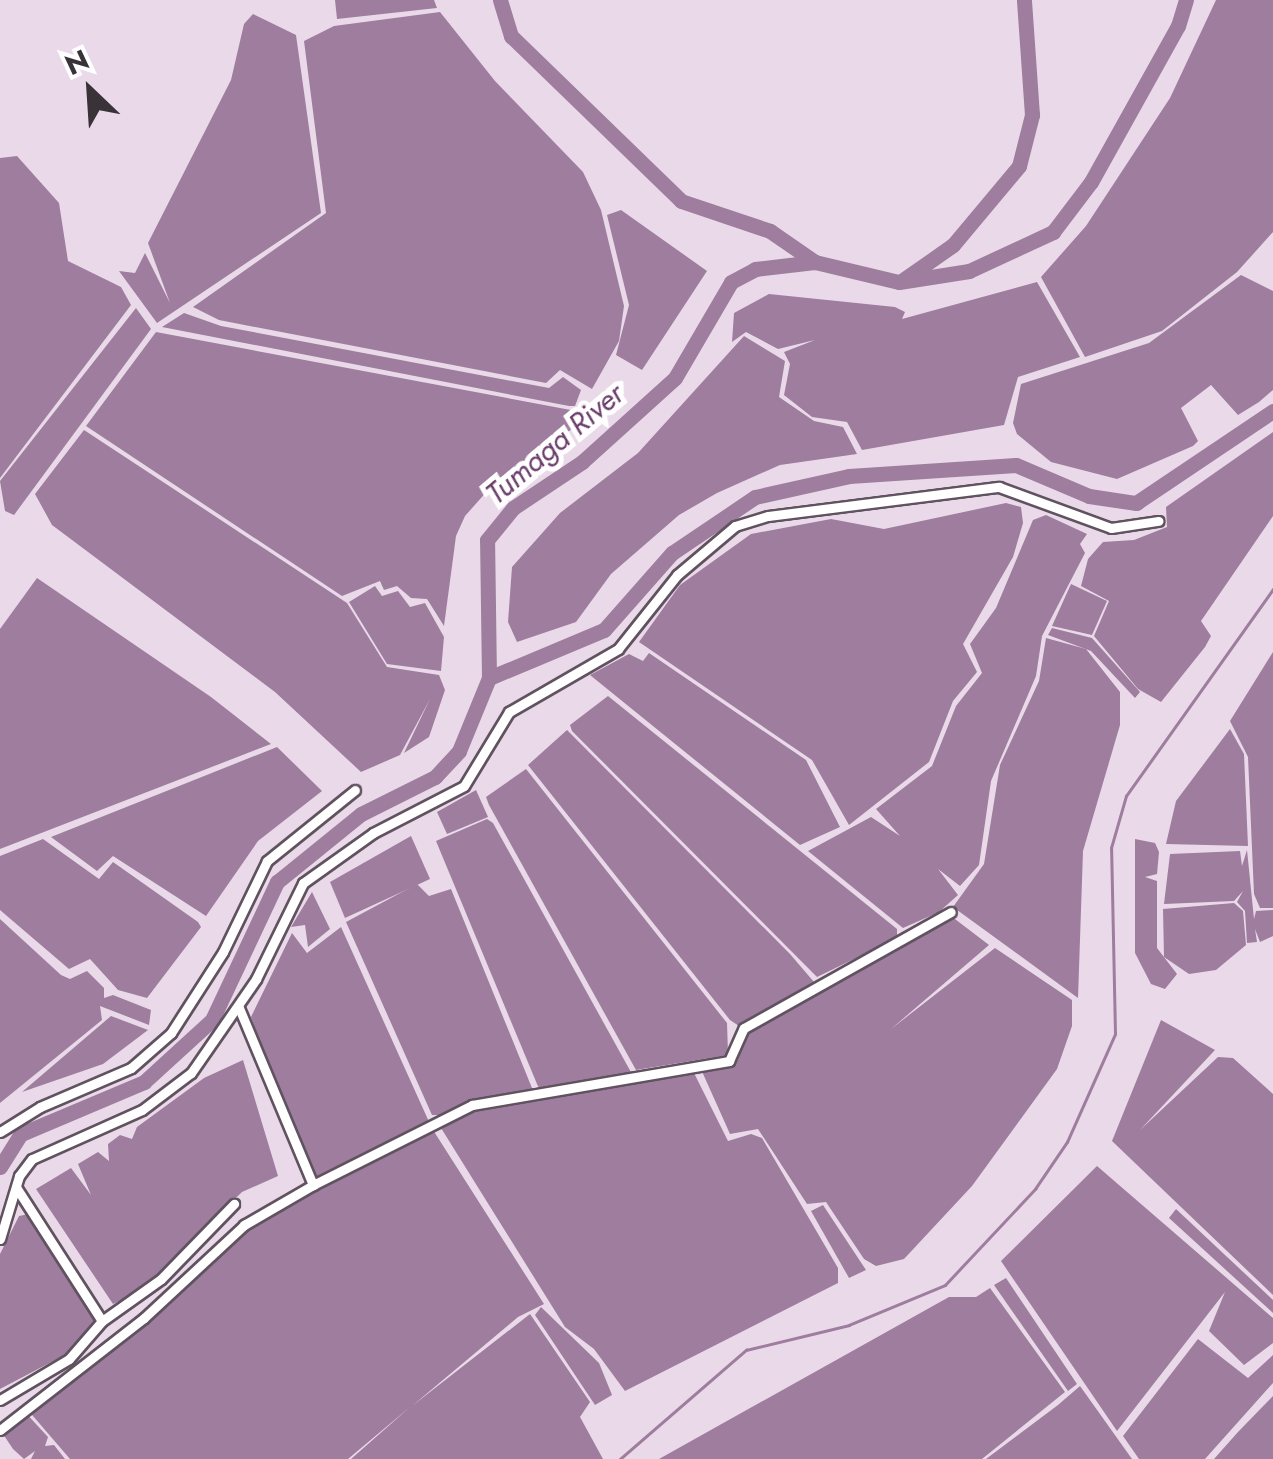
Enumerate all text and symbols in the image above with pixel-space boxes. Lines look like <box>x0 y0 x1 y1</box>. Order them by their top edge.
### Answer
text: N <box>58 39 96 86</box>
north arrow <box>40 40 140 140</box>
water label: Tumaga River <box>479 376 631 512</box>

